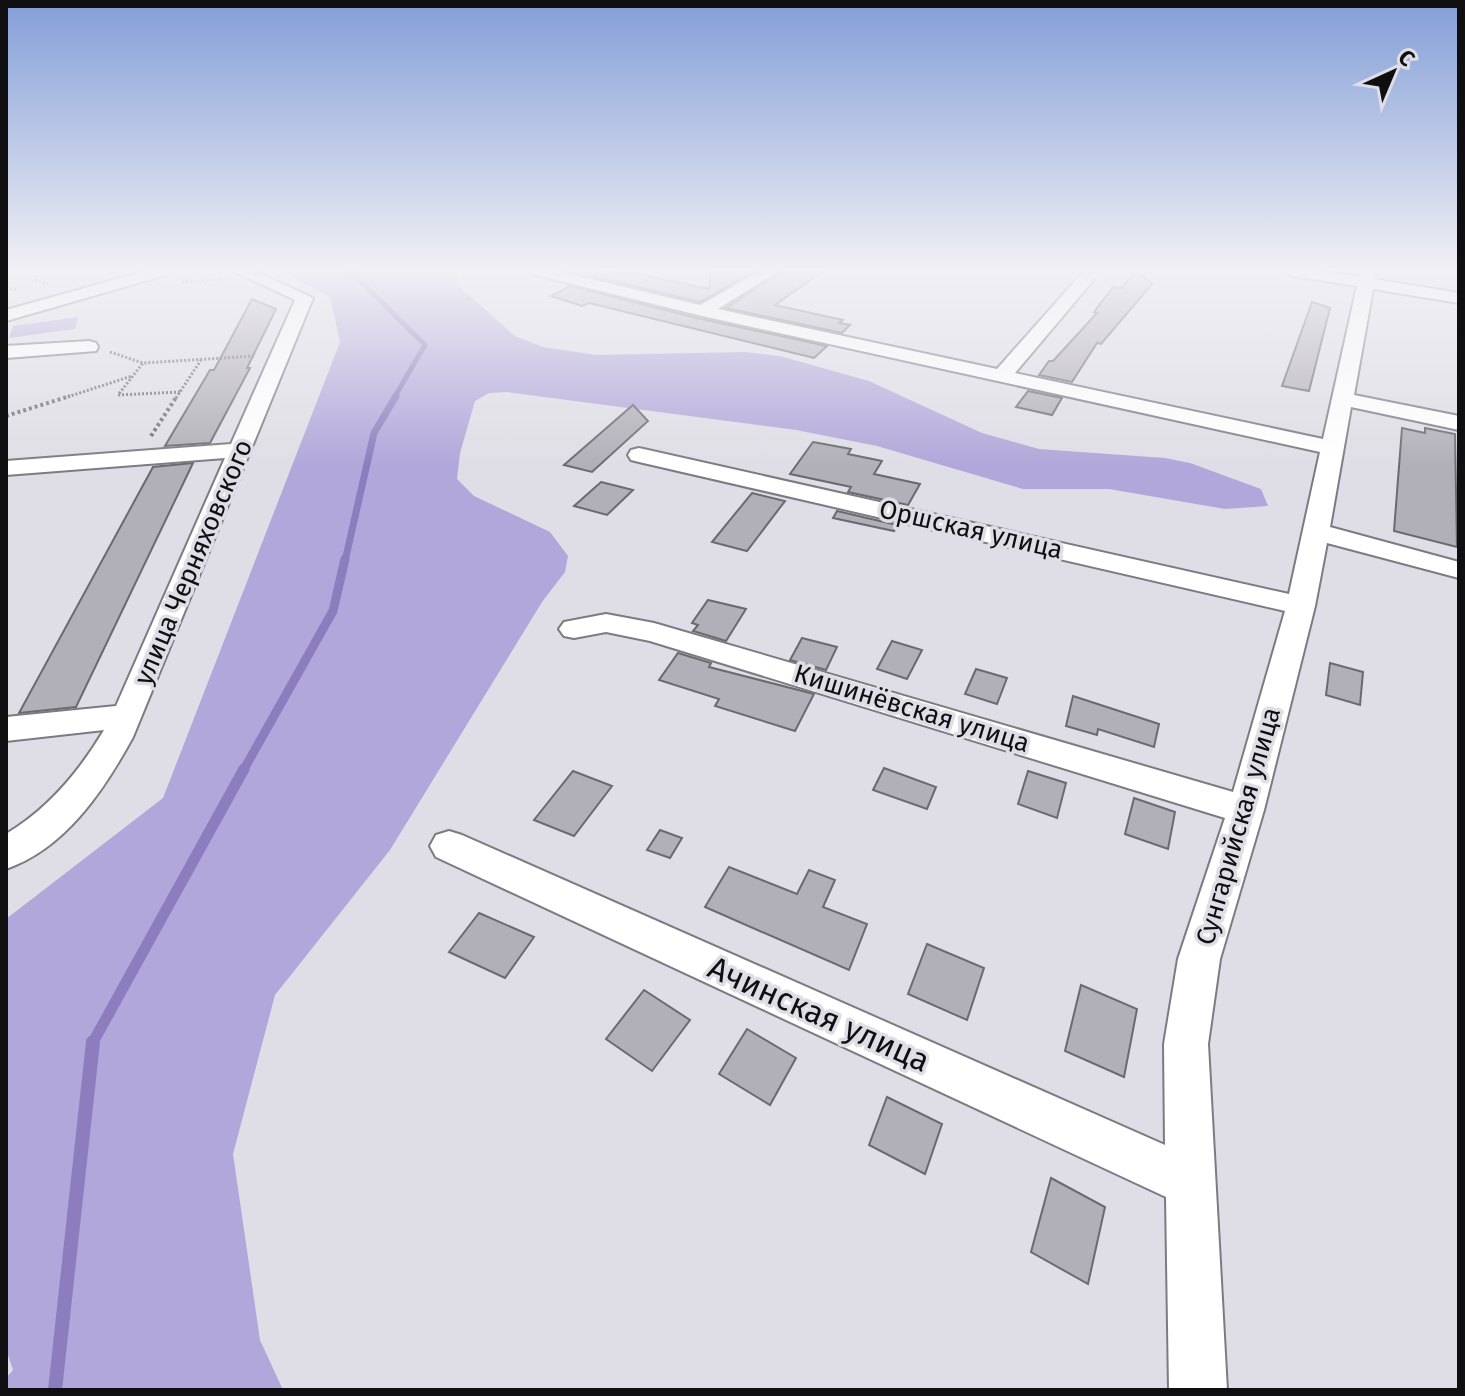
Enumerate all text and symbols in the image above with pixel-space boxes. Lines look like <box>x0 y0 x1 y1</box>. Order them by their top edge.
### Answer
north arrow <box>1353 32 1433 112</box>
text: С <box>1393 44 1421 72</box>
street label: улица Черняховского <box>128 435 259 689</box>
street label: Оршская улица <box>876 493 1066 566</box>
street label: Кишинёвская улица <box>790 658 1033 759</box>
street label: Сунгарийская улица <box>1190 704 1287 949</box>
street label: Ачинская улица <box>702 948 936 1080</box>

